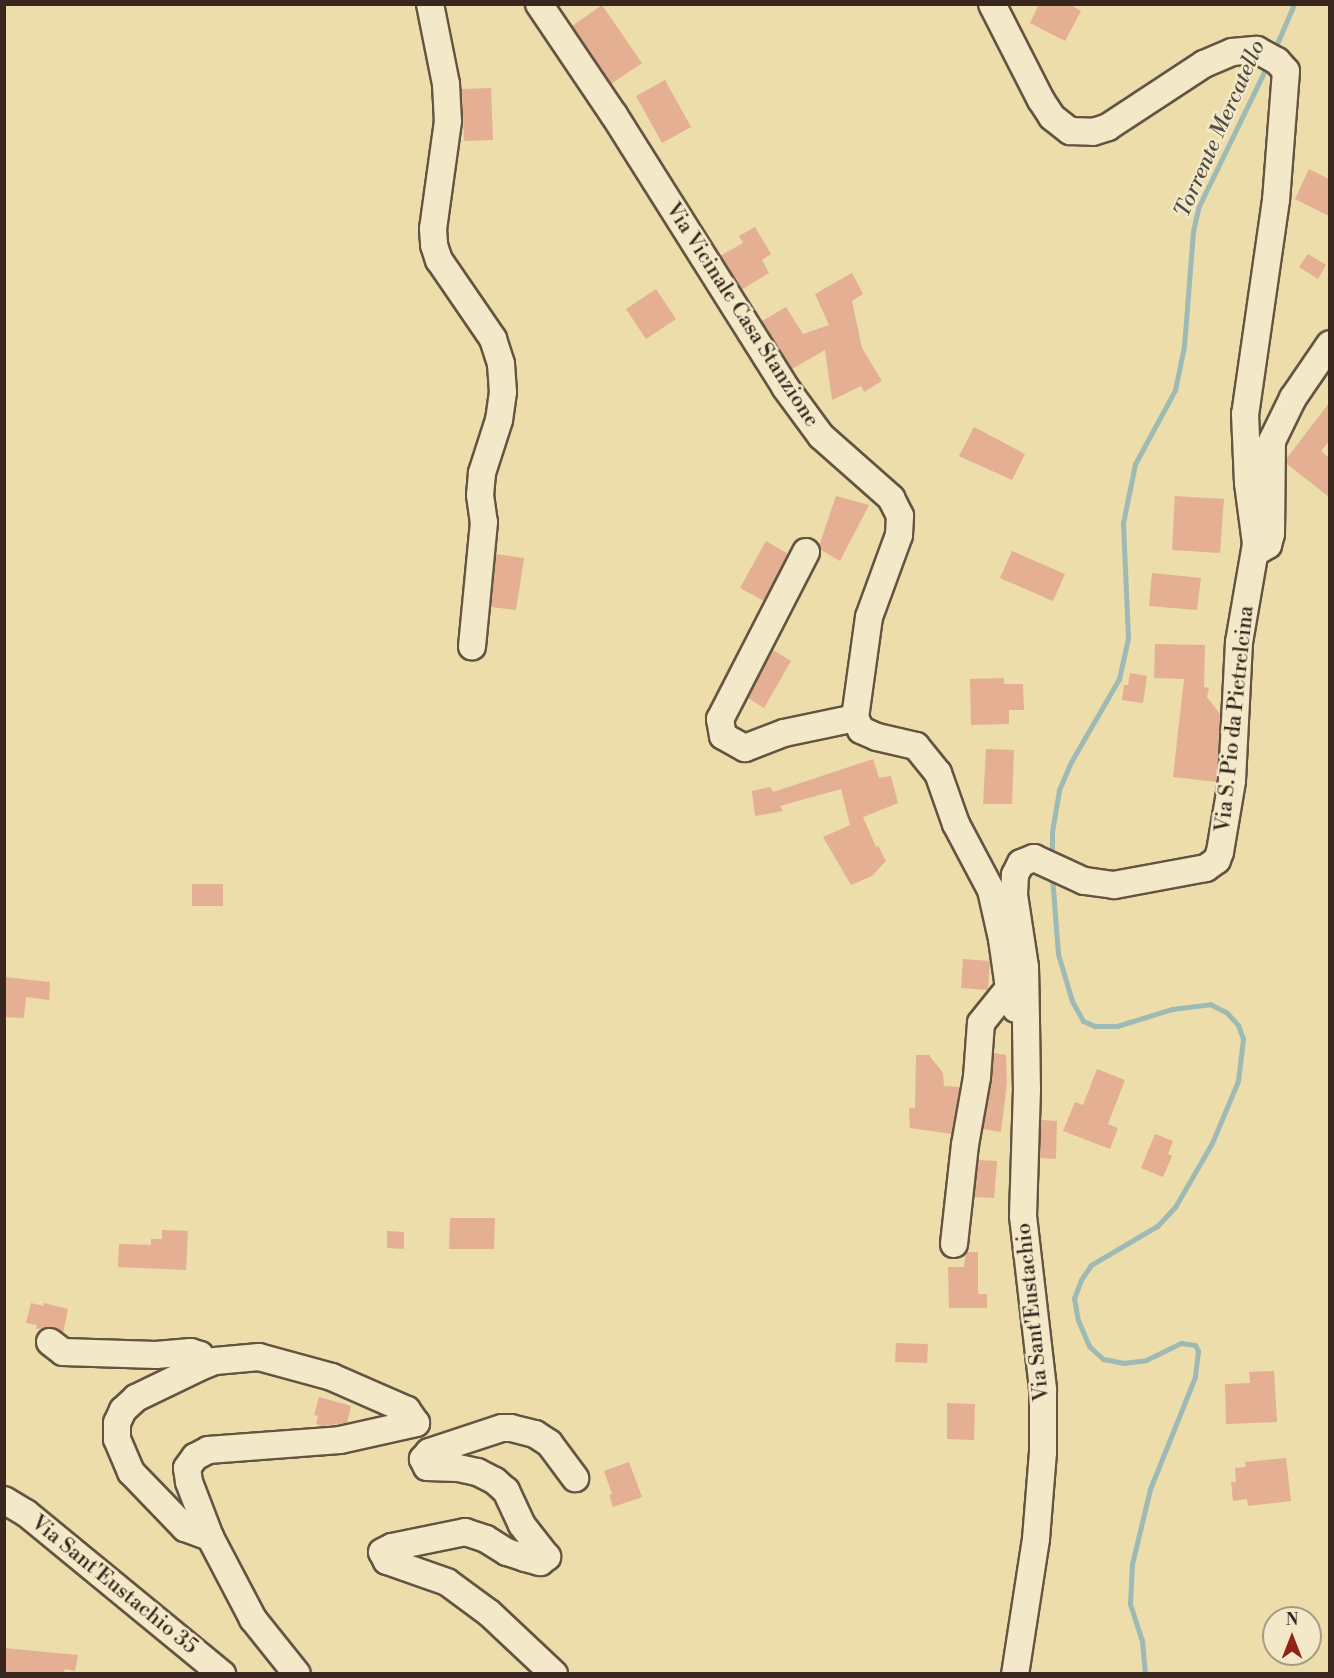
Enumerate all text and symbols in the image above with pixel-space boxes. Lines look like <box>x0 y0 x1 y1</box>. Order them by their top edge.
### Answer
water label: Torrente Mercatello <box>1169 36 1271 222</box>
street label: Via Vicinale Casa Stanzione <box>660 198 824 432</box>
street label: Via S. Pio da Pietrelcina <box>1211 605 1259 833</box>
street label: Via Sant'Eustachio <box>1011 1222 1055 1402</box>
street label: Via Sant'Eustachio 35 <box>26 1510 202 1660</box>
north arrow <box>1262 1606 1322 1666</box>
text: N <box>1286 1610 1298 1630</box>

